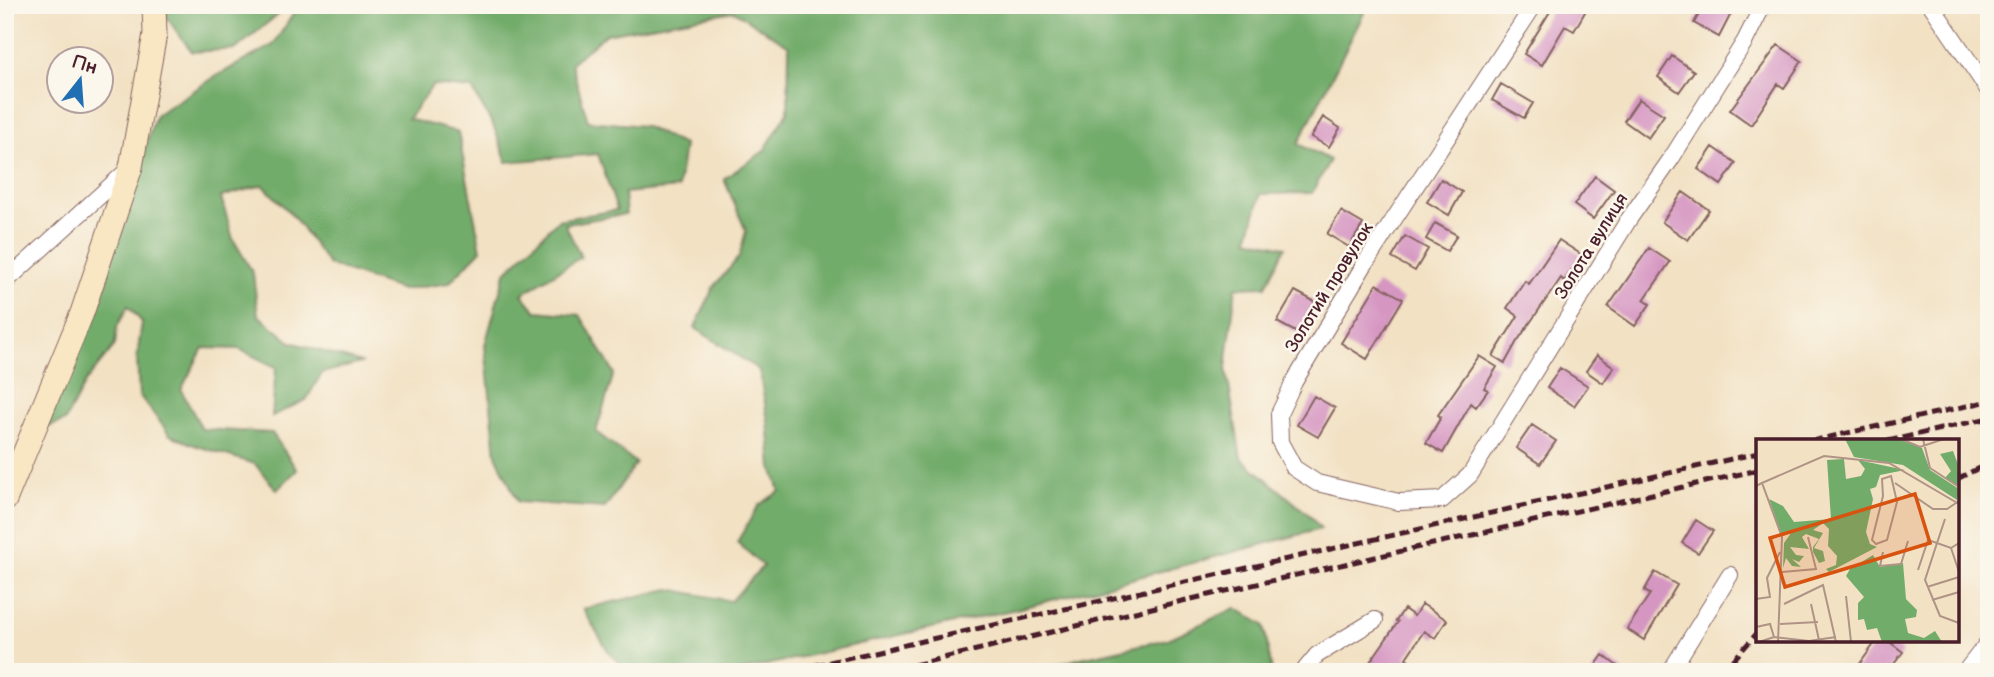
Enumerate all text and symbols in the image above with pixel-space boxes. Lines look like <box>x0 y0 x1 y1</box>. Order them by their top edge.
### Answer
north arrow <box>46 46 116 116</box>
text: Пн <box>69 50 100 80</box>
street label: Золота вулиця <box>1550 189 1632 303</box>
street label: Золотий провулок <box>1281 218 1378 356</box>
inset map <box>1756 439 1959 642</box>

